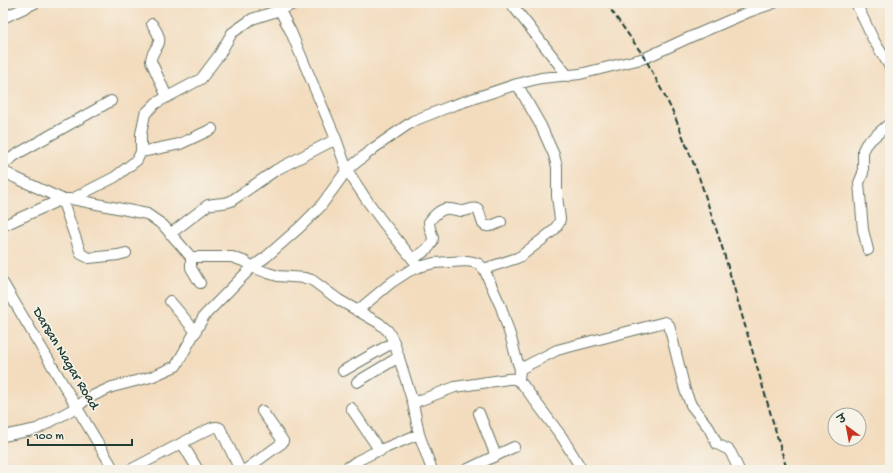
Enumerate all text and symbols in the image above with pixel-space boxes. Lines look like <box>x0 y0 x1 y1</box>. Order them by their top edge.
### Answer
street label: Darsan Nagar Road <box>27 304 103 415</box>
north arrow <box>827 407 867 447</box>
text: उ <box>835 411 850 428</box>
scale bar <box>28 421 132 447</box>
text: 100 m <box>33 430 64 444</box>

